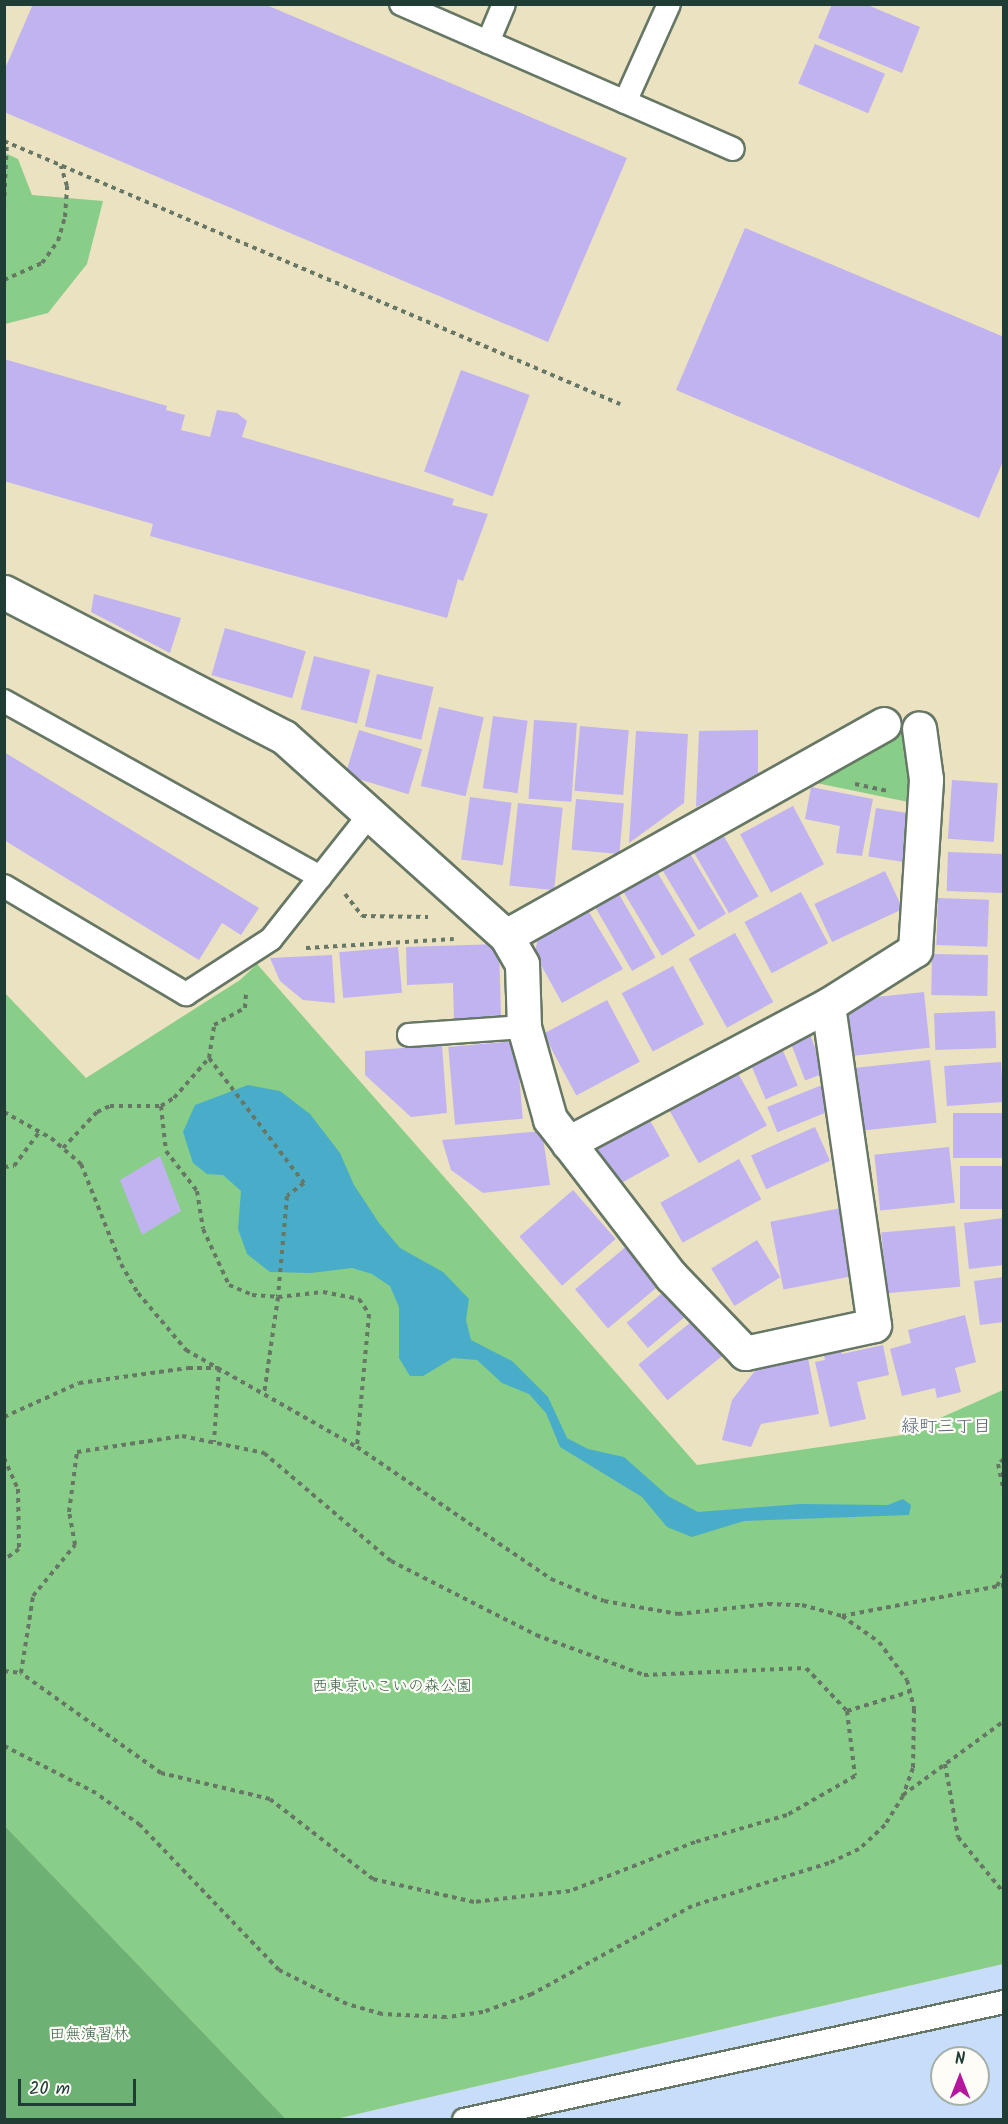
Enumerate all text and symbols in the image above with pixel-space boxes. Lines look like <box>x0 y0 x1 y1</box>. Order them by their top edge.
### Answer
district label: 緑町三丁目 <box>901 1417 991 1439</box>
park label: 西東京いこいの森公園 <box>312 1677 472 1697</box>
park label: 田無演習林 <box>49 2025 129 2045</box>
north arrow <box>930 2046 990 2106</box>
text: N <box>955 2047 965 2072</box>
scale bar <box>21 2067 140 2105</box>
text: 20 m <box>29 2075 70 2104</box>

